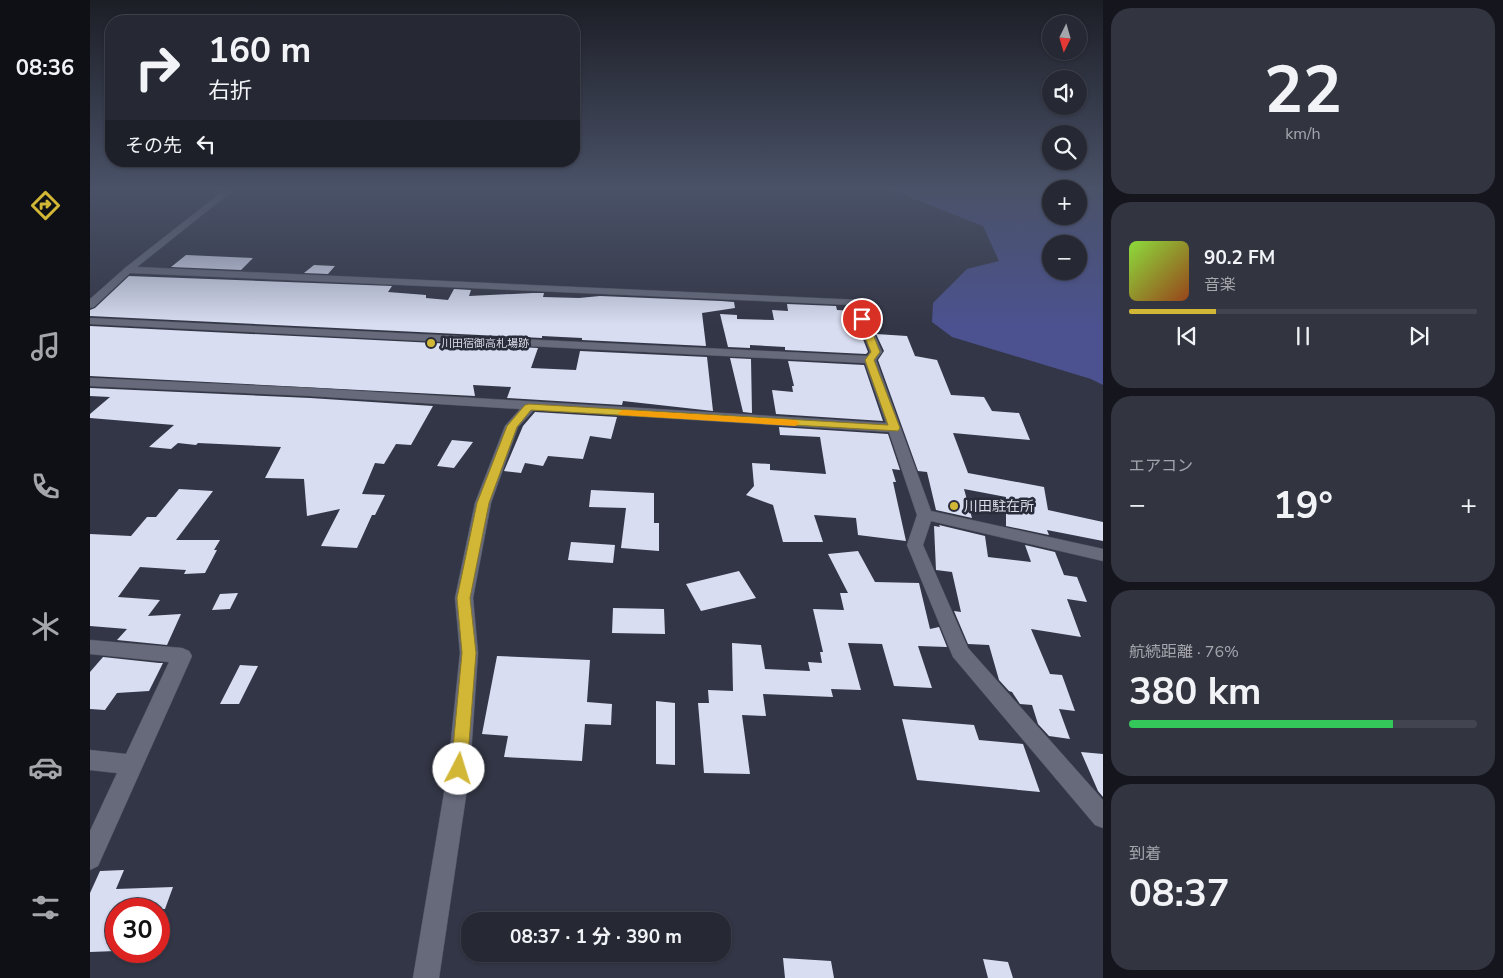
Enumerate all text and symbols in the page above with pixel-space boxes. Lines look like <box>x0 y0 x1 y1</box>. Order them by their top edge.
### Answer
north arrow <box>1042 15 1088 60</box>
map controls <box>1042 15 1087 280</box>
text: 160 m <box>208 27 311 74</box>
icon: right <box>125 35 190 100</box>
text: 22 <box>1264 46 1342 135</box>
text: 08:36 <box>16 53 74 83</box>
button: sound <box>1042 70 1087 115</box>
text: 右折 <box>208 76 252 106</box>
text: km/h <box>1285 123 1321 145</box>
button: search <box>1042 125 1087 170</box>
icon: left <box>192 130 220 158</box>
text: その先 <box>125 133 182 159</box>
button: + <box>1042 180 1087 225</box>
icon: directions <box>28 188 63 223</box>
button: − <box>1042 235 1087 280</box>
text: 90.2 FM <box>1204 245 1275 271</box>
text: 音楽 <box>1204 274 1236 296</box>
pin <box>841 298 883 340</box>
icon: arrive <box>848 305 876 333</box>
icon: previous <box>1173 322 1201 350</box>
icon: pause <box>1289 322 1317 350</box>
icon: next <box>1405 322 1433 350</box>
icon: music <box>28 329 63 364</box>
place label: 川田宿御高札場跡 <box>441 336 529 351</box>
marker: 川田宿御高札場跡 <box>425 337 437 349</box>
text: エアコン <box>1129 455 1193 477</box>
icon: phone <box>28 469 63 504</box>
text: 19° <box>1273 480 1333 531</box>
text: − <box>1129 486 1146 524</box>
text: + <box>1460 486 1477 524</box>
place label: 川田駐在所 <box>964 497 1034 516</box>
marker: 川田駐在所 <box>948 500 960 512</box>
icon: climate <box>28 609 63 644</box>
text: 航続距離 · 76% <box>1129 641 1239 663</box>
text: 380 km <box>1129 666 1261 717</box>
position arrow <box>432 742 484 794</box>
icon: car <box>28 750 63 785</box>
text: 到着 <box>1129 843 1161 865</box>
text: 08:37 <box>1129 868 1230 919</box>
icon: filters <box>28 890 63 925</box>
speed limit sign: 30 <box>105 898 170 963</box>
text: 08:37 · 1 分 · 390 m <box>510 924 682 950</box>

